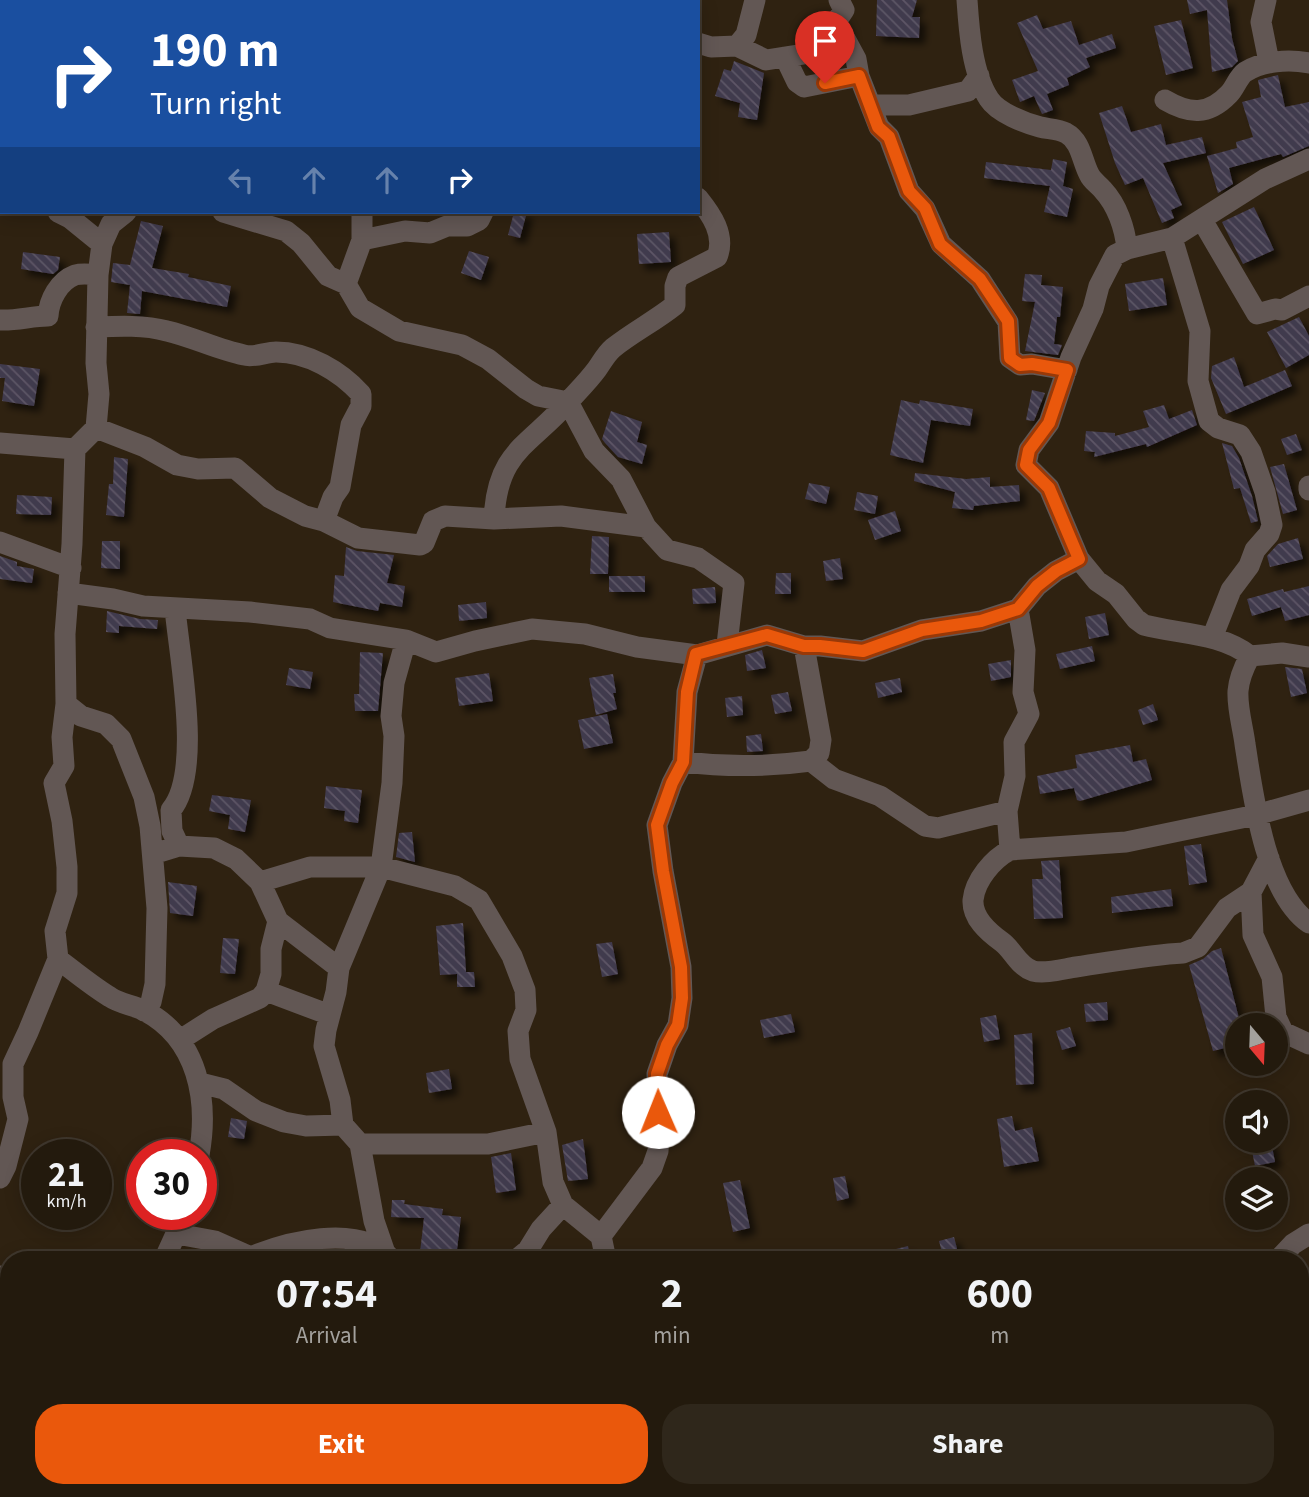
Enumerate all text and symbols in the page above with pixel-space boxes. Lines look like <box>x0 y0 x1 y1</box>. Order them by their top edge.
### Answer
pin <box>795 11 855 83</box>
text: 190 m <box>150 16 279 86</box>
icon: arrive <box>806 22 844 60</box>
icon: right <box>35 28 126 119</box>
text: Turn right <box>150 81 281 127</box>
icon: left <box>222 161 260 199</box>
icon: ahead <box>295 161 333 199</box>
icon: ahead <box>368 161 406 199</box>
icon: right <box>441 161 479 199</box>
north arrow <box>1225 1013 1288 1076</box>
map controls <box>1225 1013 1288 1230</box>
position arrow <box>621 1075 695 1149</box>
button: sound <box>1225 1090 1288 1153</box>
speed limit sign: 30 <box>126 1139 217 1230</box>
text: 21 <box>48 1150 85 1200</box>
button: layers <box>1225 1167 1288 1230</box>
text: km/h <box>47 1189 86 1214</box>
text: 07:54 <box>276 1264 377 1324</box>
text: 2 <box>661 1264 683 1324</box>
text: 600 <box>966 1264 1033 1324</box>
text: Arrival <box>296 1319 358 1352</box>
text: min <box>653 1319 691 1352</box>
text: m <box>990 1319 1009 1352</box>
button: Exit <box>35 1404 648 1484</box>
button: Share <box>662 1404 1274 1484</box>

